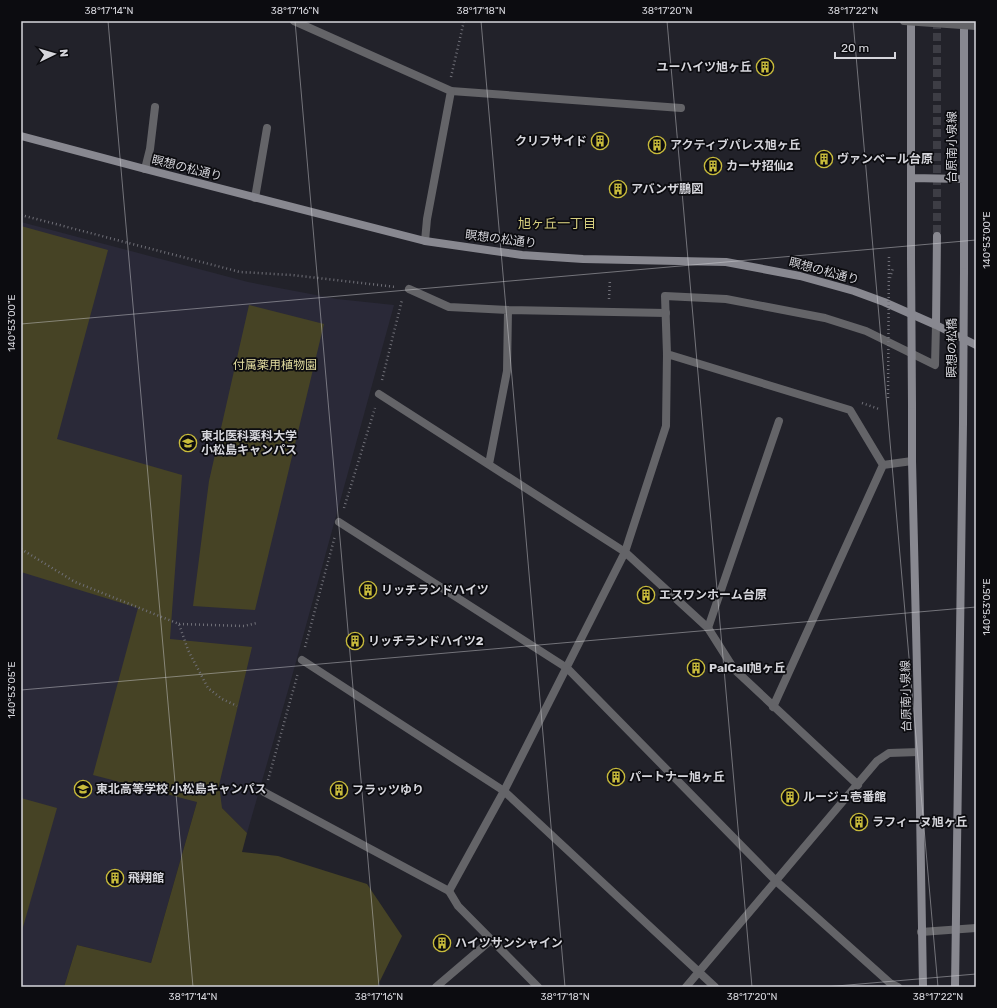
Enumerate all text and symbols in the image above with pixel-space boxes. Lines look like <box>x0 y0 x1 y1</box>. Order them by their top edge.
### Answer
text: 38°17'14"N <box>85 5 133 17</box>
text: 38°17'16"N <box>271 5 319 17</box>
text: 38°17'18"N <box>456 5 506 17</box>
text: 38°17'20"N <box>642 5 692 17</box>
text: 38°17'22"N <box>828 5 878 17</box>
north arrow <box>34 34 74 74</box>
scale bar <box>835 34 895 60</box>
text: 20 m <box>841 41 869 55</box>
text: N <box>57 49 70 58</box>
building icon: ユーハイツ旭ヶ丘 <box>755 57 775 77</box>
place label: ユーハイツ旭ヶ丘 <box>656 60 752 74</box>
street label: 台原南小泉線 <box>945 111 959 183</box>
building icon: クリフサイド <box>590 131 610 151</box>
place label: クリフサイド <box>515 134 587 148</box>
building icon: アクティブパレス旭ヶ丘 <box>647 135 667 155</box>
place label: アクティブパレス旭ヶ丘 <box>670 138 801 152</box>
building icon: ヴァンベール台原 <box>814 149 834 169</box>
street label: 瞑想の松通り <box>150 152 224 184</box>
place label: ヴァンベール台原 <box>837 152 933 166</box>
building icon: カーサ招仙2 <box>703 156 723 176</box>
place label: カーサ招仙2 <box>726 159 794 173</box>
building icon: アバンザ鵬図 <box>608 179 628 199</box>
place label: アバンザ鵬図 <box>631 182 703 196</box>
text: 140°53'00"E <box>981 211 993 269</box>
district label: 旭ヶ丘一丁目 <box>518 216 596 231</box>
street label: 瞑想の松通り <box>464 228 538 250</box>
street label: 瞑想の松通り <box>787 255 861 287</box>
text: 140°53'00"E <box>6 294 18 352</box>
street label: 瞑想の松橋 <box>945 318 959 378</box>
park label: 付属薬用植物園 <box>233 358 317 372</box>
place label: 東北医科薬科大学 小松島キャンパス <box>201 429 297 457</box>
school or university icon: 東北医科薬科大学 小松島キャンパス <box>178 433 198 453</box>
text: 140°53'05"E <box>981 579 993 635</box>
building icon: リッチランドハイツ <box>358 580 378 600</box>
place label: リッチランドハイツ <box>381 583 489 597</box>
building icon: エスワンホーム台原 <box>636 585 656 605</box>
place label: エスワンホーム台原 <box>659 588 767 602</box>
building icon: リッチランドハイツ2 <box>345 631 365 651</box>
place label: リッチランドハイツ2 <box>368 634 484 648</box>
building icon: PalCall旭ヶ丘 <box>686 658 706 678</box>
street label: 台原南小泉線 <box>898 660 914 732</box>
place label: PalCall旭ヶ丘 <box>709 661 786 675</box>
text: 140°53'05"E <box>6 662 18 718</box>
building icon: パートナー旭ヶ丘 <box>606 767 626 787</box>
place label: パートナー旭ヶ丘 <box>629 770 725 784</box>
school or university icon: 東北高等学校 小松島キャンパス <box>73 779 93 799</box>
building icon: フラッツゆり <box>329 780 349 800</box>
place label: 東北高等学校 小松島キャンパス <box>96 782 267 796</box>
place label: フラッツゆり <box>352 783 424 797</box>
building icon: ルージュ壱番館 <box>780 787 800 807</box>
place label: ルージュ壱番館 <box>803 790 886 804</box>
building icon: ラフィーヌ旭ヶ丘 <box>849 812 869 832</box>
place label: ラフィーヌ旭ヶ丘 <box>872 815 968 829</box>
building icon: 飛翔館 <box>105 868 125 888</box>
place label: 飛翔館 <box>128 871 164 885</box>
building icon: ハイツサンシャイン <box>432 933 452 953</box>
place label: ハイツサンシャイン <box>455 936 563 950</box>
text: 38°17'14"N <box>169 991 217 1003</box>
text: 38°17'16"N <box>355 991 403 1003</box>
text: 38°17'18"N <box>540 991 590 1003</box>
text: 38°17'20"N <box>727 991 777 1003</box>
text: 38°17'22"N <box>913 991 963 1003</box>

